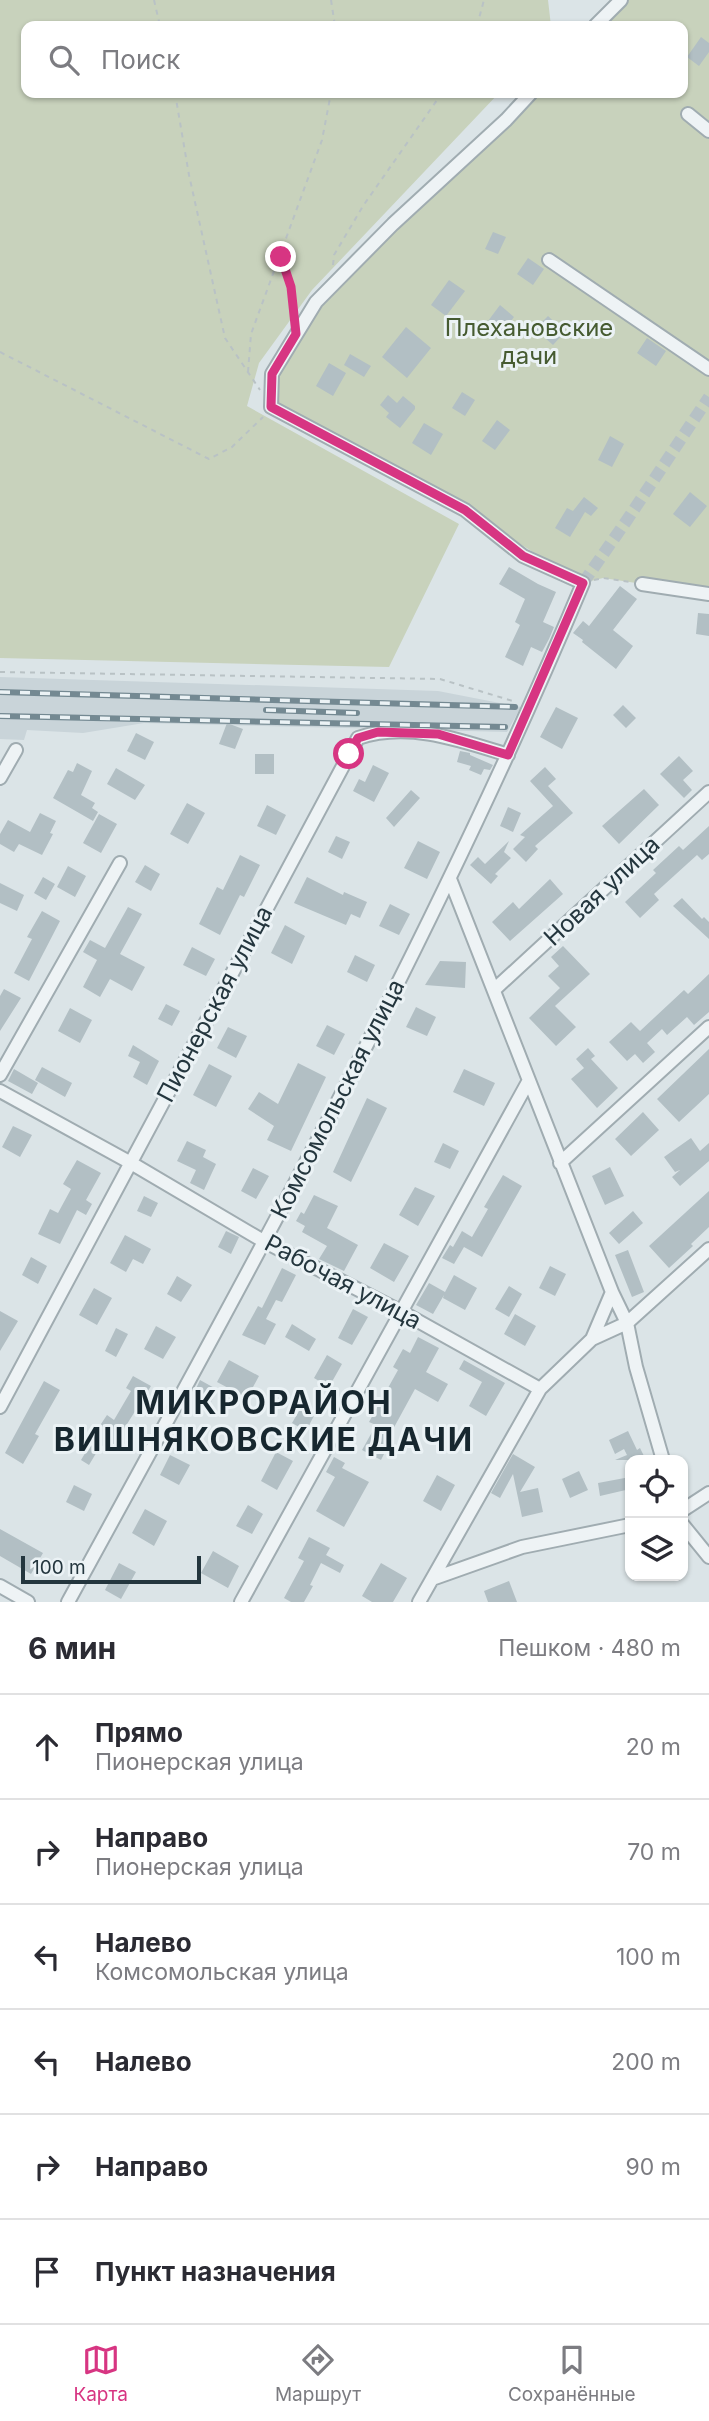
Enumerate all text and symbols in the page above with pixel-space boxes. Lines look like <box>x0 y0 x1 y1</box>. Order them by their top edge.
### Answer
search box <box>21 21 688 98</box>
icon: search <box>45 41 83 79</box>
text: Поиск <box>101 44 180 75</box>
route end <box>265 241 296 272</box>
park label: Плехановские дачи <box>445 313 613 370</box>
route start <box>333 738 364 769</box>
street label: Новая улица <box>538 830 665 952</box>
street label: Пионерская улица <box>151 901 278 1107</box>
street label: Комсомольская улица <box>265 974 411 1223</box>
street label: Рабочая улица <box>260 1228 427 1335</box>
district label: МИКРОРАЙОН ВИШНЯКОВСКИЕ ДАЧИ <box>54 1383 474 1459</box>
map controls <box>625 1455 688 1581</box>
button: locate <box>625 1455 688 1518</box>
button: layers <box>625 1518 688 1581</box>
scale bar <box>21 1553 201 1585</box>
text: 100 m <box>32 1556 86 1579</box>
text: 6 мин <box>28 1630 116 1666</box>
text: Пешком · 480 m <box>498 1634 681 1662</box>
text: Прямо <box>95 1717 183 1748</box>
icon: ahead <box>28 1728 66 1766</box>
text: 20 m <box>626 1733 681 1761</box>
text: Пионерская улица <box>95 1748 304 1776</box>
text: Направо <box>95 1822 208 1853</box>
icon: right <box>28 1833 66 1871</box>
text: 70 m <box>627 1838 681 1866</box>
text: Пионерская улица <box>95 1853 304 1881</box>
text: Налево <box>95 1927 192 1958</box>
icon: left <box>28 1938 66 1976</box>
text: 100 m <box>616 1943 681 1971</box>
text: Комсомольская улица <box>95 1958 349 1986</box>
icon: left <box>28 2043 66 2081</box>
text: Налево <box>95 2046 192 2077</box>
text: 200 m <box>611 2048 681 2076</box>
icon: right <box>28 2148 66 2186</box>
text: Направо <box>95 2151 208 2182</box>
text: 90 m <box>626 2153 681 2181</box>
icon: arrive <box>28 2253 66 2291</box>
text: Пункт назначения <box>95 2256 336 2287</box>
tab: Карта <box>73 2341 128 2406</box>
tab: Маршрут <box>275 2341 361 2406</box>
tab: Сохранённые <box>508 2341 636 2406</box>

